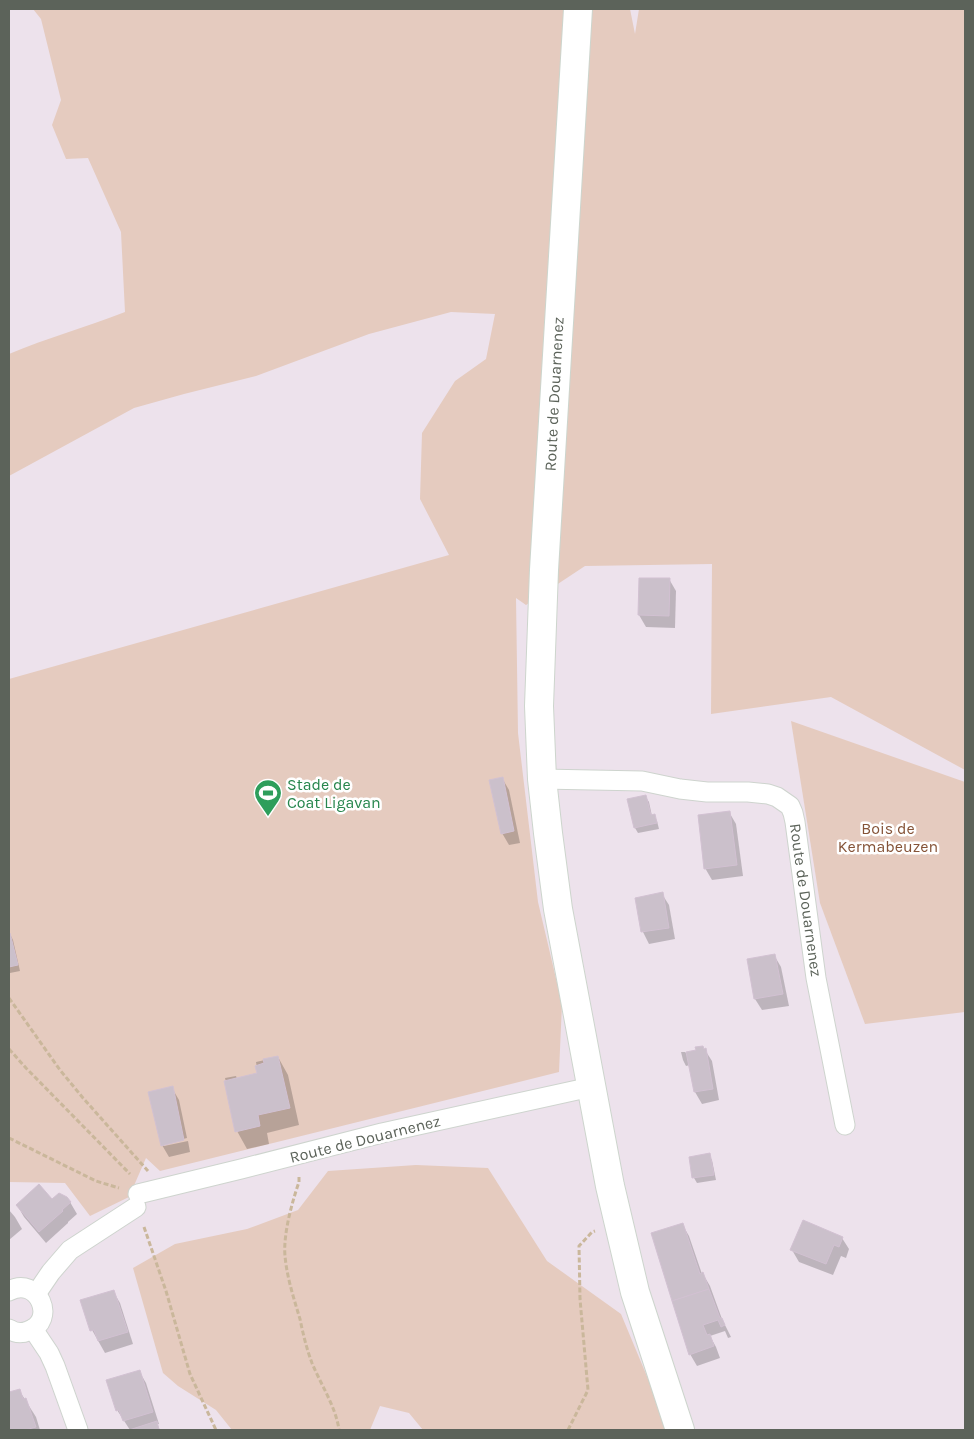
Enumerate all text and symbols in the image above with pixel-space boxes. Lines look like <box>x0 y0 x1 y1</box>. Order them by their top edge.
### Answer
street label: Route de Douarnenez <box>540 316 568 472</box>
place label: Stade de Coat Ligavan <box>287 775 381 812</box>
sports icon: Stade de Coat Ligavan <box>253 778 283 817</box>
park label: Bois de Kermabeuzen <box>838 819 938 856</box>
street label: Route de Douarnenez <box>786 822 826 978</box>
street label: Route de Douarnenez <box>288 1111 442 1167</box>

